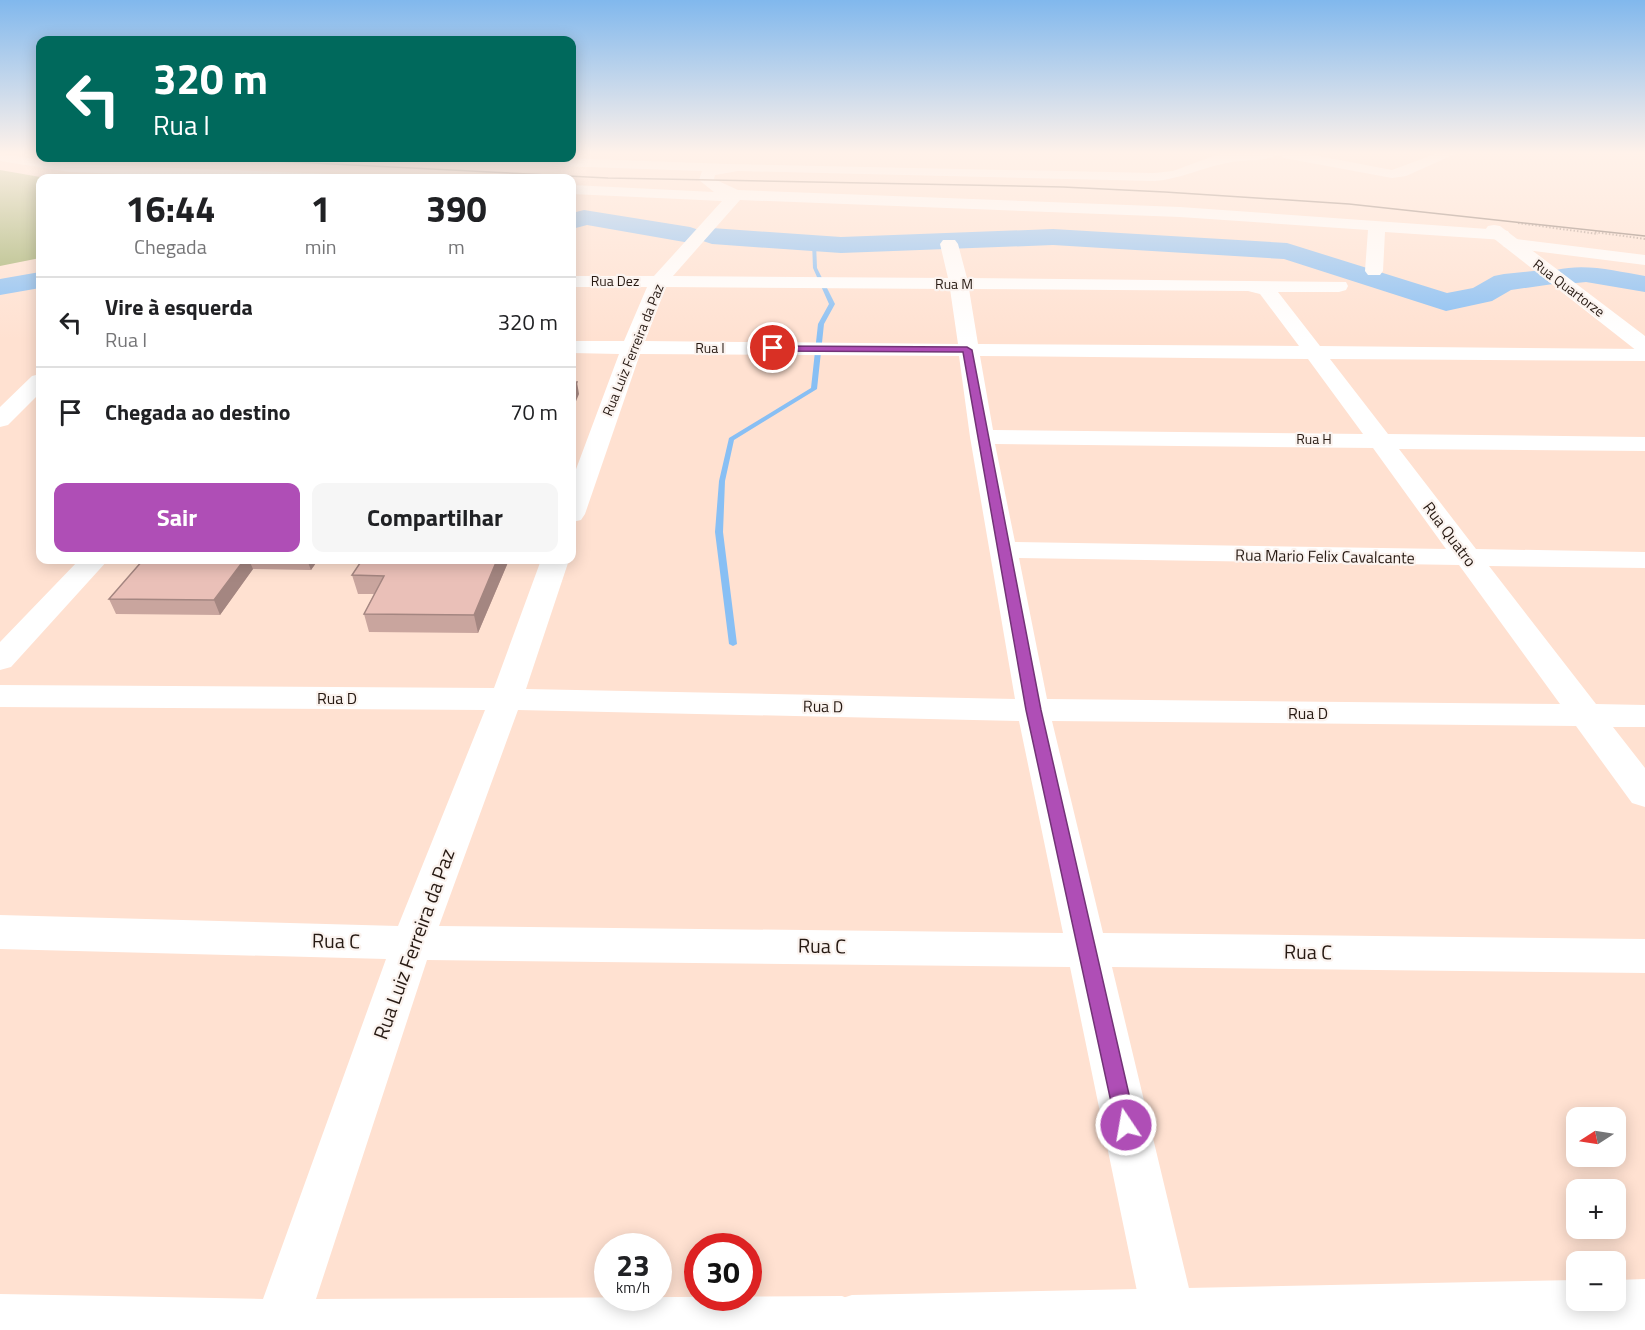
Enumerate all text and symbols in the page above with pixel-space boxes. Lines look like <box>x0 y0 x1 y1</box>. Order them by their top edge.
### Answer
text: 320 m <box>153 46 268 110</box>
icon: left <box>54 60 132 138</box>
text: Rua I <box>153 104 210 145</box>
text: 16:44 <box>125 181 215 236</box>
text: 1 <box>311 181 331 236</box>
text: 390 <box>426 181 487 236</box>
text: Chegada <box>134 231 207 262</box>
text: min <box>305 231 337 262</box>
text: m <box>448 231 465 262</box>
street label: Rua Quartorze <box>1529 254 1610 322</box>
street label: Rua Dez <box>591 270 639 291</box>
street label: Rua M <box>935 273 973 294</box>
street label: Rua Luiz Ferreira da Paz <box>596 281 669 419</box>
text: Vire à esquerda <box>105 290 253 324</box>
text: 320 m <box>498 305 558 339</box>
icon: left <box>54 306 87 339</box>
pin <box>747 322 798 373</box>
text: Rua I <box>105 324 147 355</box>
icon: arrive <box>756 331 789 364</box>
street label: Rua I <box>695 337 725 358</box>
text: Chegada ao destino <box>105 395 291 429</box>
text: 70 m <box>510 395 558 429</box>
icon: arrive <box>54 396 87 429</box>
street label: Rua H <box>1296 428 1332 449</box>
button: Sair <box>54 483 300 552</box>
button: Compartilhar <box>312 483 558 552</box>
street label: Rua Quatro <box>1417 496 1483 572</box>
street label: Rua Mario Felix Cavalcante <box>1235 542 1415 570</box>
street label: Rua D <box>317 686 357 710</box>
street label: Rua D <box>803 694 843 718</box>
street label: Rua D <box>1288 701 1328 725</box>
street label: Rua Luiz Ferreira da Paz <box>365 844 462 1044</box>
street label: Rua C <box>312 925 360 956</box>
street label: Rua C <box>798 930 846 961</box>
street label: Rua C <box>1284 936 1332 967</box>
position arrow <box>1094 1093 1158 1157</box>
north arrow <box>1566 1107 1626 1167</box>
map controls <box>1566 1107 1626 1311</box>
button: + <box>1566 1179 1626 1239</box>
speed limit sign: 30 <box>684 1233 762 1311</box>
text: 23 <box>616 1242 650 1288</box>
button: − <box>1566 1251 1626 1311</box>
text: km/h <box>616 1276 650 1299</box>

